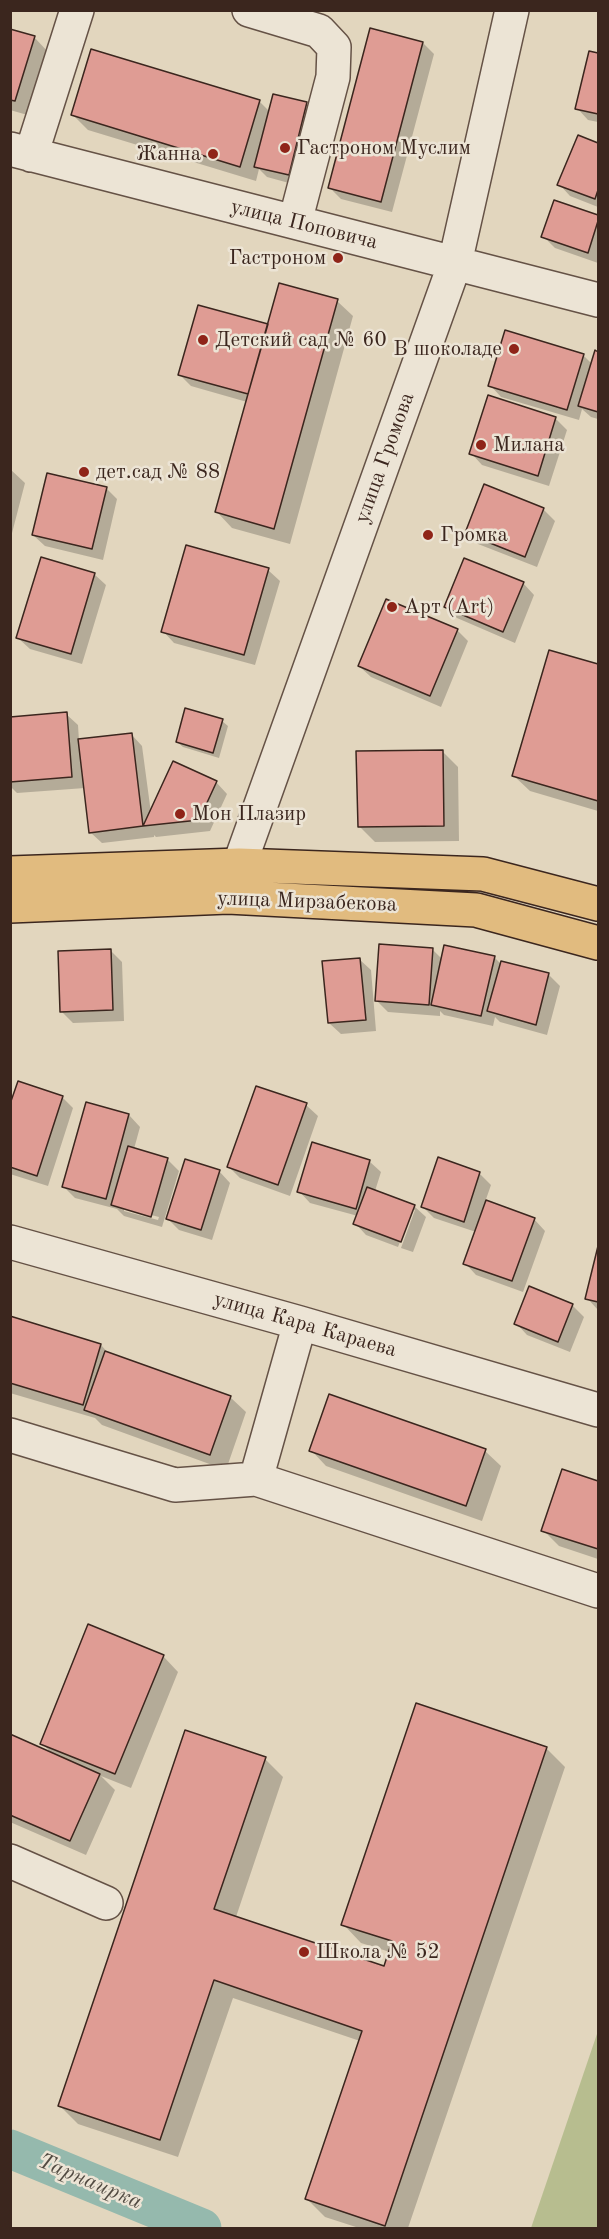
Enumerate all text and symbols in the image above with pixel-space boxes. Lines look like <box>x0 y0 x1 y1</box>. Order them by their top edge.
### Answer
place label: Гастроном Муслим <box>297 135 471 161</box>
place label: Жанна <box>136 141 201 167</box>
marker: Гастроном Муслим <box>278 141 292 155</box>
marker: Жанна <box>206 147 220 161</box>
street label: улица Поповича <box>228 195 380 255</box>
place label: Гастроном <box>229 245 326 271</box>
marker: Гастроном <box>331 251 345 265</box>
place label: Детский сад № 60 <box>215 327 387 353</box>
marker: Детский сад № 60 <box>196 333 210 347</box>
place label: В шоколаде <box>393 336 502 362</box>
marker: В шоколаде <box>507 342 521 356</box>
street label: улица Громова <box>350 389 420 527</box>
place label: Милана <box>493 432 565 458</box>
marker: Милана <box>474 438 488 452</box>
place label: дет.сад № 88 <box>96 459 220 485</box>
marker: дет.сад № 88 <box>77 465 91 479</box>
place label: Громка <box>440 522 508 548</box>
marker: Громка <box>421 528 435 542</box>
place label: Арт (Art) <box>404 594 494 620</box>
marker: Арт (Art) <box>385 600 399 614</box>
place label: Мон Плазир <box>192 801 306 827</box>
marker: Мон Плазир <box>173 807 187 821</box>
street label: улица Мирзабекова <box>216 886 398 918</box>
street label: улица Кара Караева <box>210 1287 400 1363</box>
place label: Школа № 52 <box>316 1939 440 1965</box>
marker: Школа № 52 <box>297 1945 311 1959</box>
water label: Тарнаирка <box>34 2148 146 2216</box>

